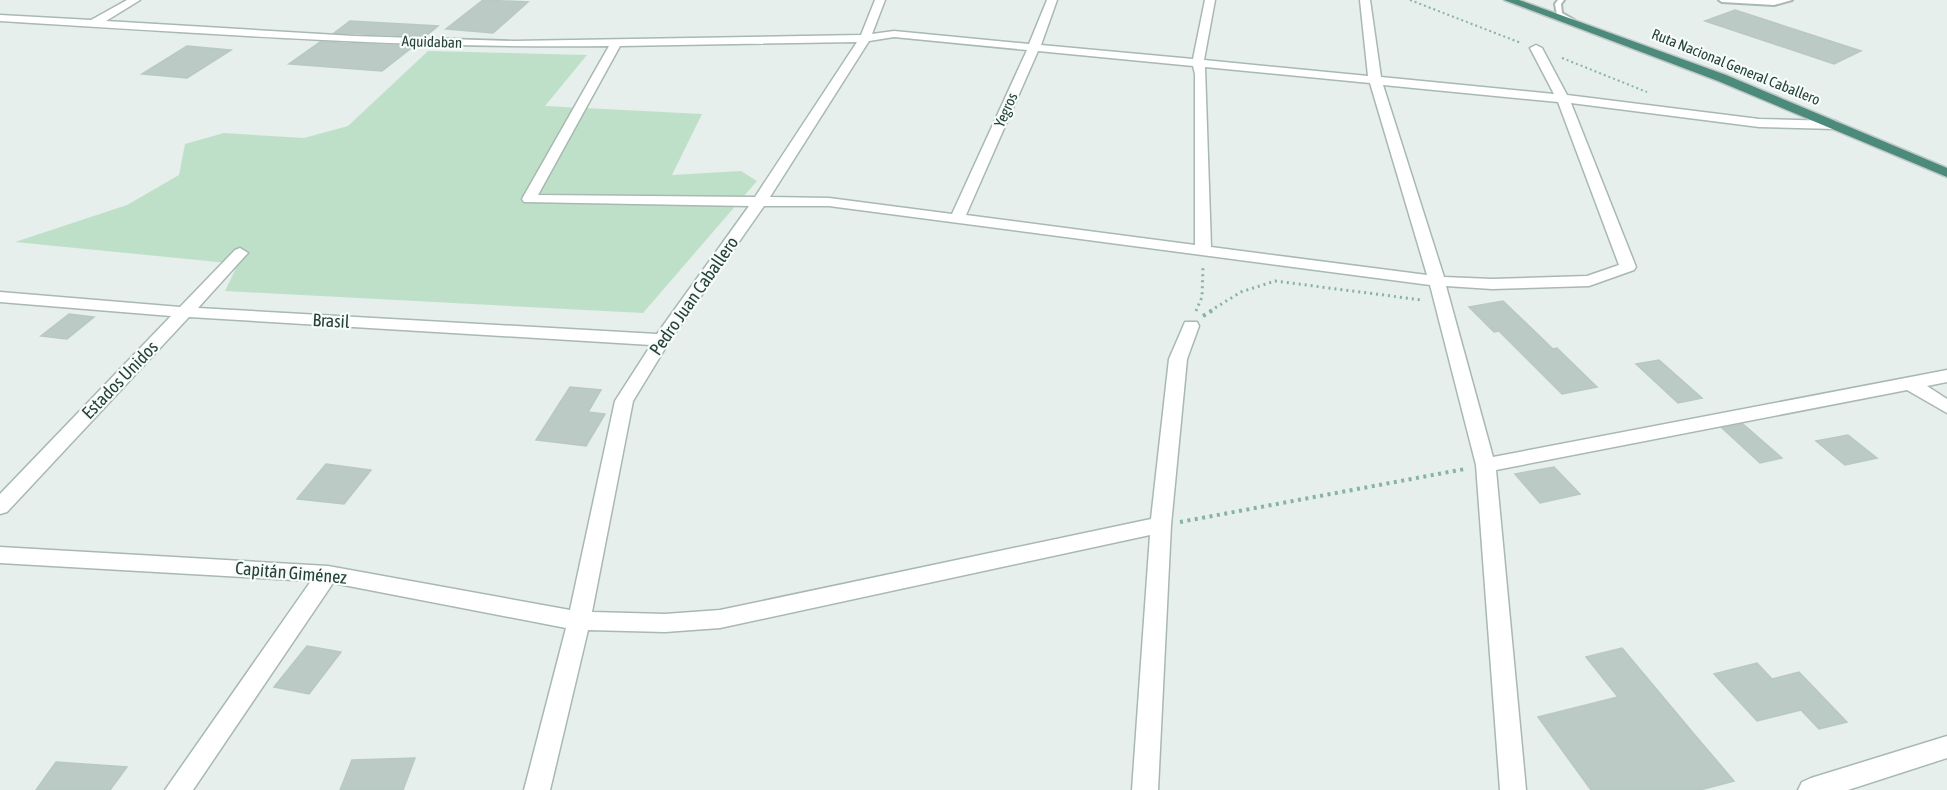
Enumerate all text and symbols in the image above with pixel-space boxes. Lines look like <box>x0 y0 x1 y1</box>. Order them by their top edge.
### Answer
street label: Ruta Nacional General Caballero <box>1649 25 1823 108</box>
street label: Aquidaban <box>401 32 463 51</box>
street label: Yegros <box>990 90 1021 130</box>
street label: Pedro Juan Caballero <box>645 232 742 359</box>
street label: Brasil <box>312 309 350 332</box>
street label: Estados Unidos <box>77 336 162 423</box>
street label: Capitán Giménez <box>234 557 348 588</box>

